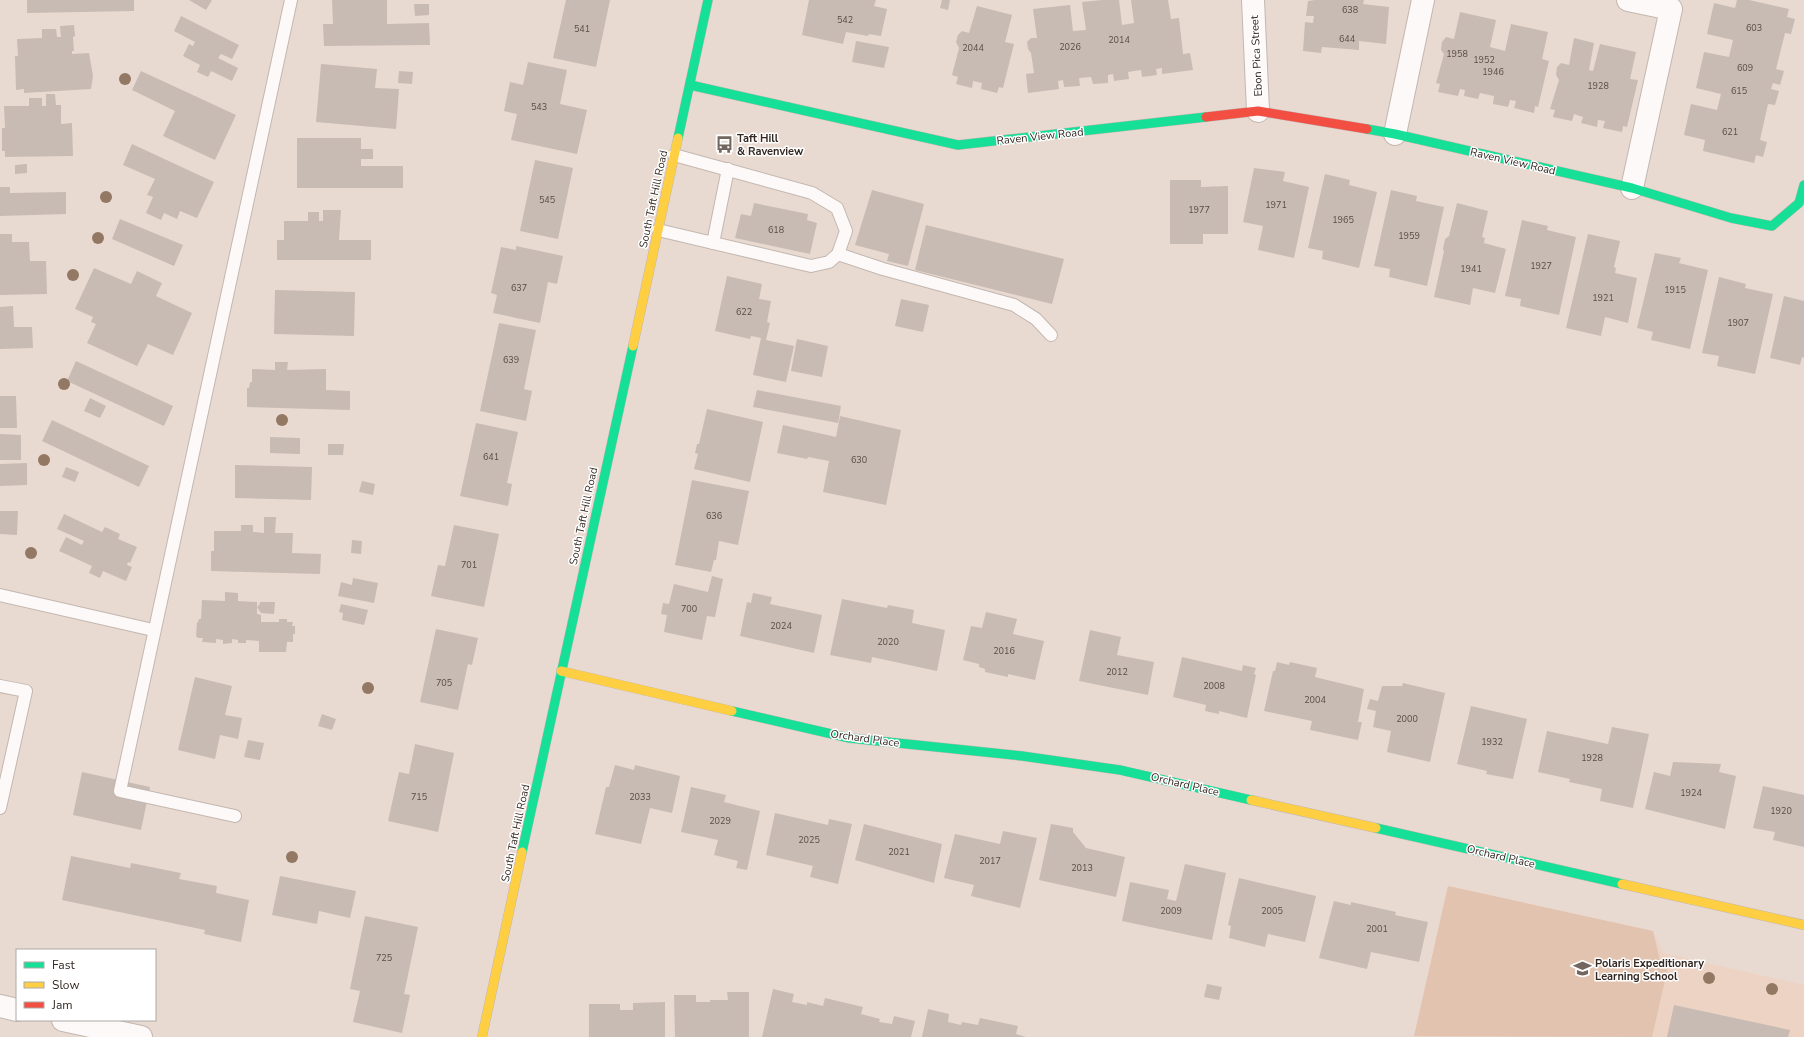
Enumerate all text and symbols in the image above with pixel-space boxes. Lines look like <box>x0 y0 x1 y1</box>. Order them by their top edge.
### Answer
house number: 638 <box>1342 4 1358 16</box>
house number: 542 <box>837 14 853 26</box>
street label: Ebon Pica Street <box>1247 15 1266 97</box>
house number: 603 <box>1746 22 1762 34</box>
house number: 541 <box>574 23 590 35</box>
house number: 644 <box>1339 33 1356 45</box>
house number: 2014 <box>1108 34 1130 46</box>
house number: 2026 <box>1059 41 1081 53</box>
house number: 2044 <box>962 42 984 54</box>
house number: 1958 <box>1446 48 1468 60</box>
house number: 1952 <box>1473 54 1495 66</box>
house number: 609 <box>1737 62 1753 74</box>
house number: 1946 <box>1482 66 1504 78</box>
house number: 1928 <box>1587 80 1609 92</box>
house number: 615 <box>1731 85 1747 97</box>
house number: 543 <box>531 101 547 113</box>
street label: Raven View Road <box>996 124 1084 149</box>
house number: 621 <box>1722 126 1738 138</box>
place label: Taft Hill & Ravenview <box>737 131 804 159</box>
bus stop icon: Taft Hill & Ravenview <box>714 134 734 154</box>
street label: Raven View Road <box>1469 144 1557 179</box>
street label: South Taft Hill Road <box>636 149 671 249</box>
house number: 545 <box>539 194 555 206</box>
house number: 1971 <box>1265 199 1287 211</box>
house number: 1977 <box>1188 204 1210 216</box>
house number: 1965 <box>1332 214 1354 226</box>
house number: 618 <box>768 224 784 236</box>
house number: 1959 <box>1398 230 1420 242</box>
house number: 1927 <box>1530 260 1552 272</box>
house number: 1941 <box>1460 263 1482 275</box>
house number: 637 <box>511 282 527 294</box>
house number: 1915 <box>1664 284 1686 296</box>
house number: 1921 <box>1592 292 1614 304</box>
house number: 622 <box>736 306 752 318</box>
house number: 1907 <box>1727 317 1749 329</box>
house number: 639 <box>503 354 519 366</box>
house number: 641 <box>483 451 499 463</box>
house number: 630 <box>851 454 867 466</box>
street label: South Taft Hill Road <box>566 466 601 566</box>
house number: 636 <box>706 510 722 522</box>
house number: 701 <box>461 559 477 571</box>
house number: 700 <box>681 603 697 615</box>
house number: 2024 <box>770 620 792 632</box>
house number: 2020 <box>877 636 899 648</box>
house number: 2016 <box>993 645 1015 657</box>
house number: 2012 <box>1106 666 1128 678</box>
house number: 705 <box>436 677 452 689</box>
house number: 2008 <box>1203 680 1225 692</box>
house number: 2004 <box>1304 694 1326 706</box>
house number: 2000 <box>1396 713 1418 725</box>
street label: Orchard Place <box>829 726 901 751</box>
house number: 1932 <box>1481 736 1503 748</box>
house number: 1928 <box>1581 752 1603 764</box>
street label: Orchard Place <box>1149 769 1221 800</box>
street label: South Taft Hill Road <box>498 783 533 883</box>
house number: 1924 <box>1680 787 1702 799</box>
house number: 715 <box>411 791 427 803</box>
house number: 2033 <box>629 791 651 803</box>
house number: 1920 <box>1770 805 1792 817</box>
house number: 2029 <box>709 815 731 827</box>
house number: 2025 <box>798 834 820 846</box>
street label: Orchard Place <box>1465 841 1537 872</box>
house number: 2021 <box>888 846 910 858</box>
house number: 2017 <box>979 855 1001 867</box>
house number: 2013 <box>1071 862 1093 874</box>
house number: 2009 <box>1160 905 1182 917</box>
house number: 2005 <box>1261 905 1283 917</box>
house number: 2001 <box>1366 923 1388 935</box>
legend <box>16 949 156 1021</box>
house number: 725 <box>376 952 392 964</box>
place label: Polaris Expeditionary Learning School <box>1595 956 1704 984</box>
text: Fast <box>52 957 75 973</box>
school or university icon: Polaris Expeditionary Learning School <box>1572 959 1592 979</box>
text: Slow <box>52 977 80 993</box>
text: Jam <box>51 997 73 1013</box>

